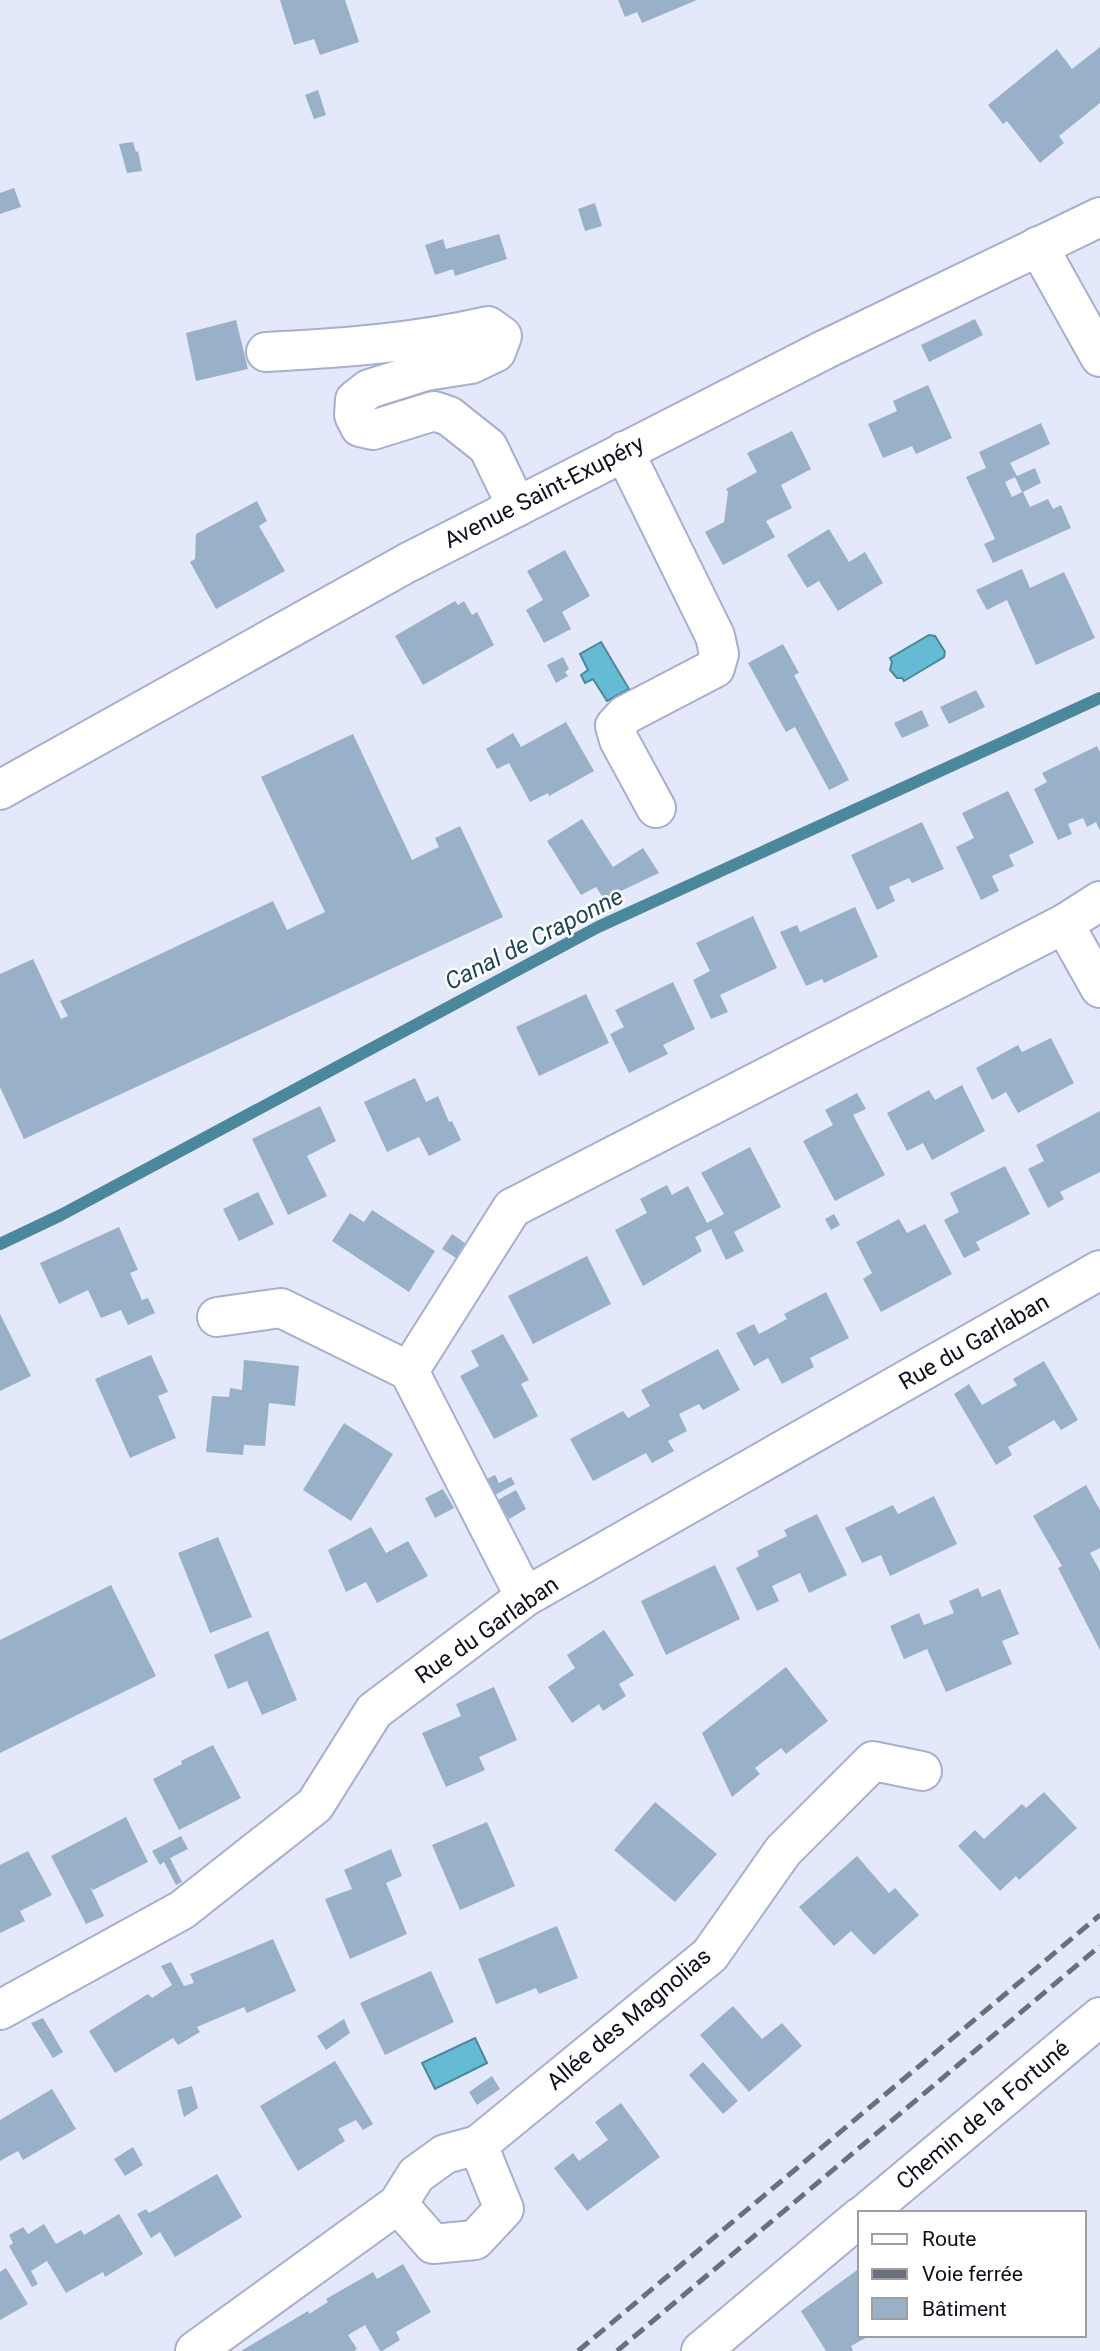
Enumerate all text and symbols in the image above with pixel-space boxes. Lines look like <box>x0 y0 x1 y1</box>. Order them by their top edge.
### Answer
street label: Avenue Saint-Exupéry <box>440 430 648 554</box>
water label: Canal de Craponne <box>440 882 628 996</box>
street label: Rue du Garlaban <box>894 1288 1054 1396</box>
street label: Rue du Garlaban <box>410 1571 564 1689</box>
street label: Allée des Magnolias <box>541 1942 717 2096</box>
street label: Chemin de la Fortuné <box>891 2035 1075 2195</box>
legend <box>858 2211 1086 2337</box>
text: Route <box>922 2227 977 2251</box>
text: Voie ferrée <box>922 2262 1023 2286</box>
text: Bâtiment <box>922 2297 1007 2321</box>

